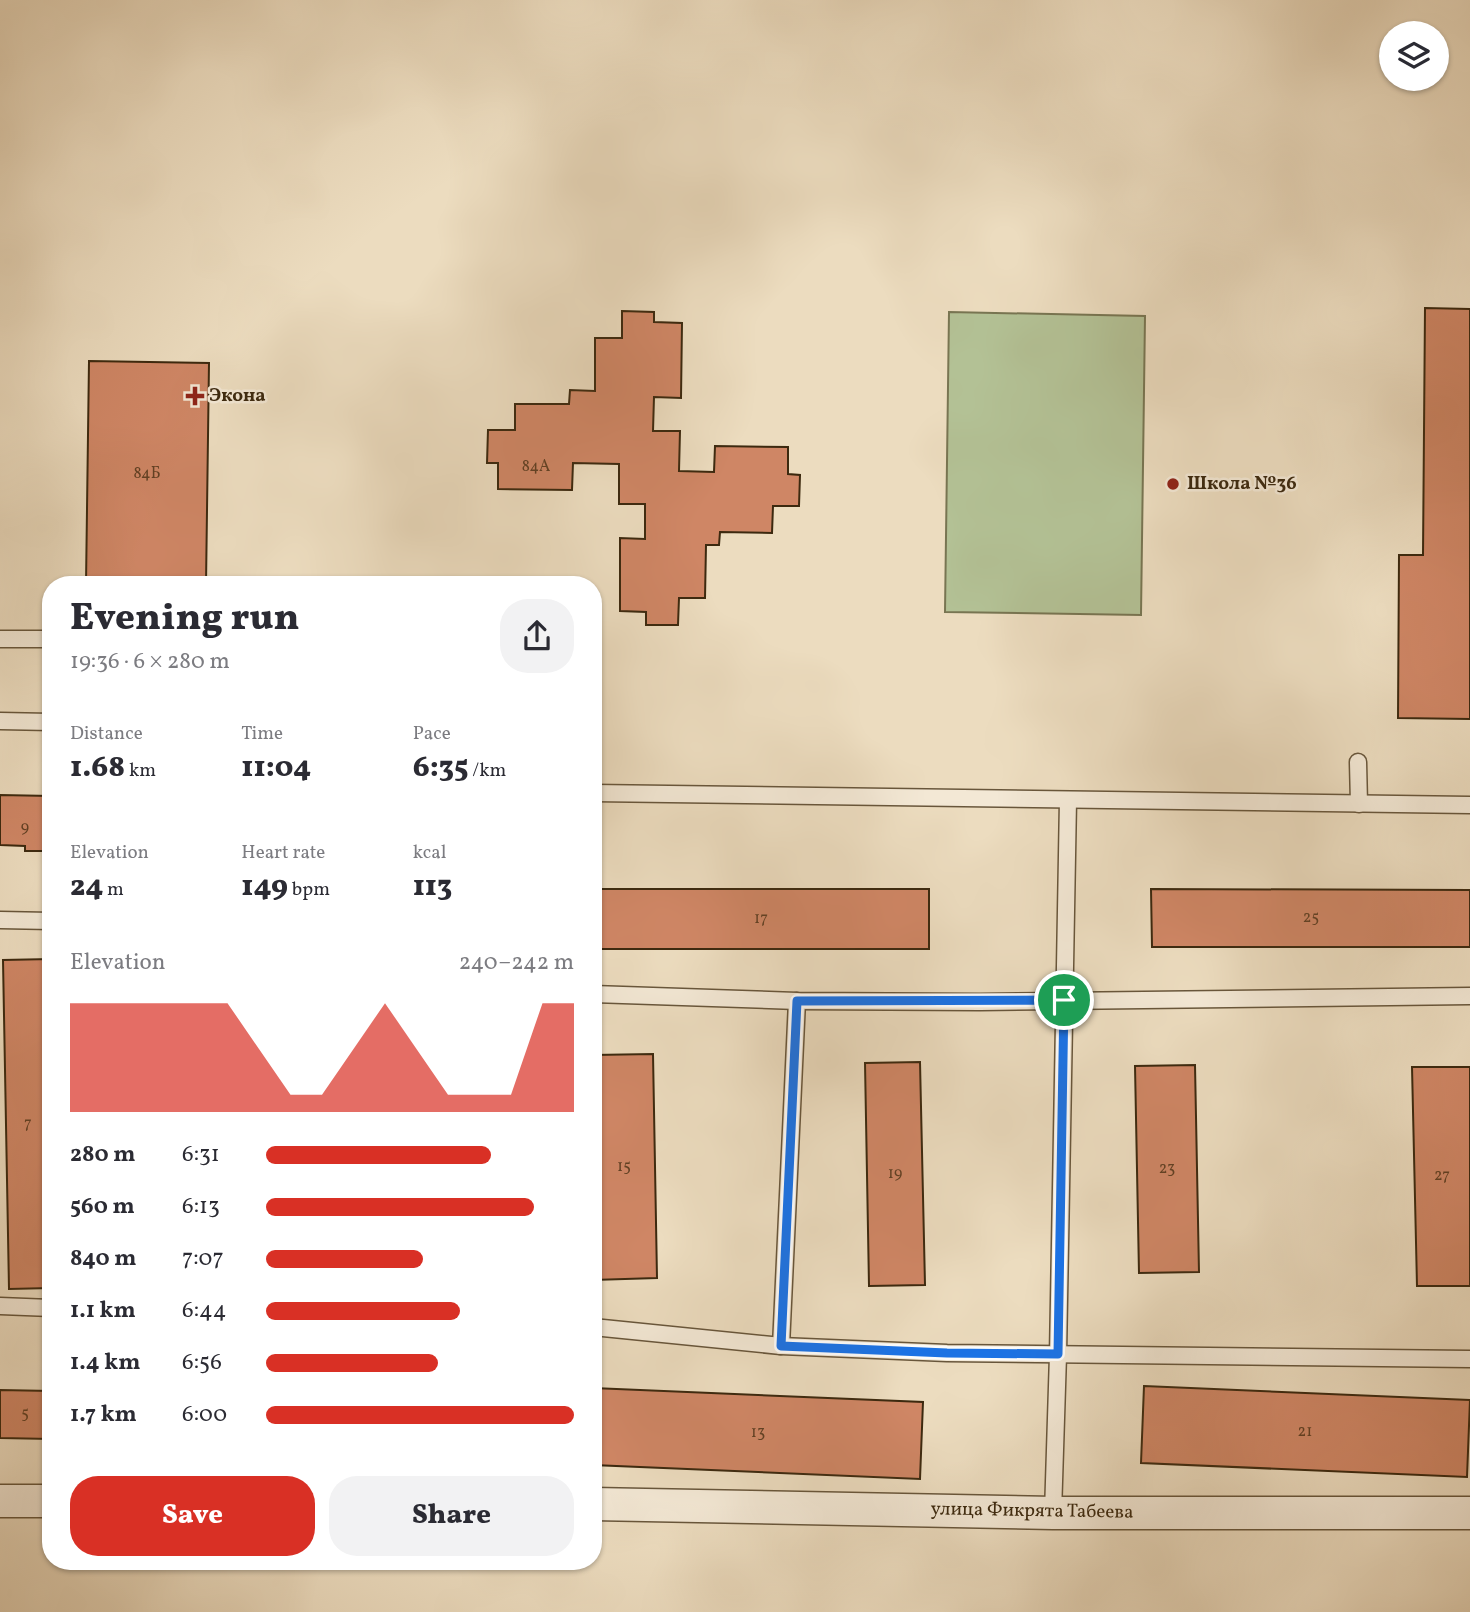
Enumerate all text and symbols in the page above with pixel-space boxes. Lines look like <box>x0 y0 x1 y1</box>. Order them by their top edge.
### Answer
map controls <box>1379 21 1449 91</box>
button: layers <box>1379 21 1449 91</box>
place label: Экона <box>209 383 266 409</box>
marker: Экона <box>187 388 203 404</box>
house number: 84А <box>522 456 550 478</box>
house number: 84Б <box>133 463 161 485</box>
place label: Школа №36 <box>1187 471 1297 497</box>
marker: Школа №36 <box>1165 476 1181 492</box>
text: Evening run <box>70 593 300 646</box>
button: share <box>500 599 574 673</box>
text: 19:36 · 6 × 280 m <box>70 646 230 678</box>
text: Distance <box>70 721 143 747</box>
text: Time <box>241 721 283 747</box>
text: Pace <box>413 721 451 747</box>
text: 1.68 <box>70 747 125 789</box>
text: 11:04 <box>241 747 311 789</box>
text: 6:35 <box>413 747 469 789</box>
text: km <box>125 758 156 784</box>
text: /km <box>469 758 506 784</box>
house number: 9 <box>21 817 29 839</box>
text: Elevation <box>70 840 149 866</box>
text: Heart rate <box>241 840 325 866</box>
text: kcal <box>413 840 446 866</box>
text: 24 <box>70 866 103 908</box>
text: 149 <box>241 866 288 908</box>
text: 113 <box>413 866 452 908</box>
text: m <box>103 877 124 903</box>
text: bpm <box>288 877 330 903</box>
house number: 25 <box>1303 907 1319 929</box>
house number: 17 <box>754 908 768 930</box>
text: Elevation <box>70 947 166 979</box>
text: 240–242 m <box>459 947 574 979</box>
pin <box>1034 970 1094 1030</box>
icon: arrive <box>1045 981 1083 1019</box>
house number: 7 <box>24 1113 32 1135</box>
text: 280 m <box>70 1139 136 1171</box>
text: 6:31 <box>182 1139 220 1171</box>
house number: 15 <box>617 1156 631 1178</box>
house number: 23 <box>1159 1158 1175 1180</box>
house number: 19 <box>888 1163 902 1185</box>
house number: 27 <box>1434 1165 1450 1187</box>
text: 560 m <box>70 1191 135 1223</box>
text: 6:13 <box>182 1191 220 1223</box>
text: 840 m <box>70 1243 136 1275</box>
text: 7:07 <box>182 1243 224 1275</box>
text: 1.1 km <box>70 1295 136 1327</box>
text: 6:44 <box>182 1295 227 1327</box>
text: 1.4 km <box>70 1347 141 1379</box>
text: 6:56 <box>182 1347 222 1379</box>
text: 1.7 km <box>70 1399 137 1431</box>
text: 6:00 <box>182 1399 227 1431</box>
house number: 5 <box>21 1403 29 1425</box>
house number: 21 <box>1298 1421 1312 1443</box>
house number: 13 <box>751 1422 765 1444</box>
button: Save <box>70 1476 315 1556</box>
button: Share <box>329 1476 574 1556</box>
street label: улица Фикрята Табеева <box>930 1496 1134 1526</box>

